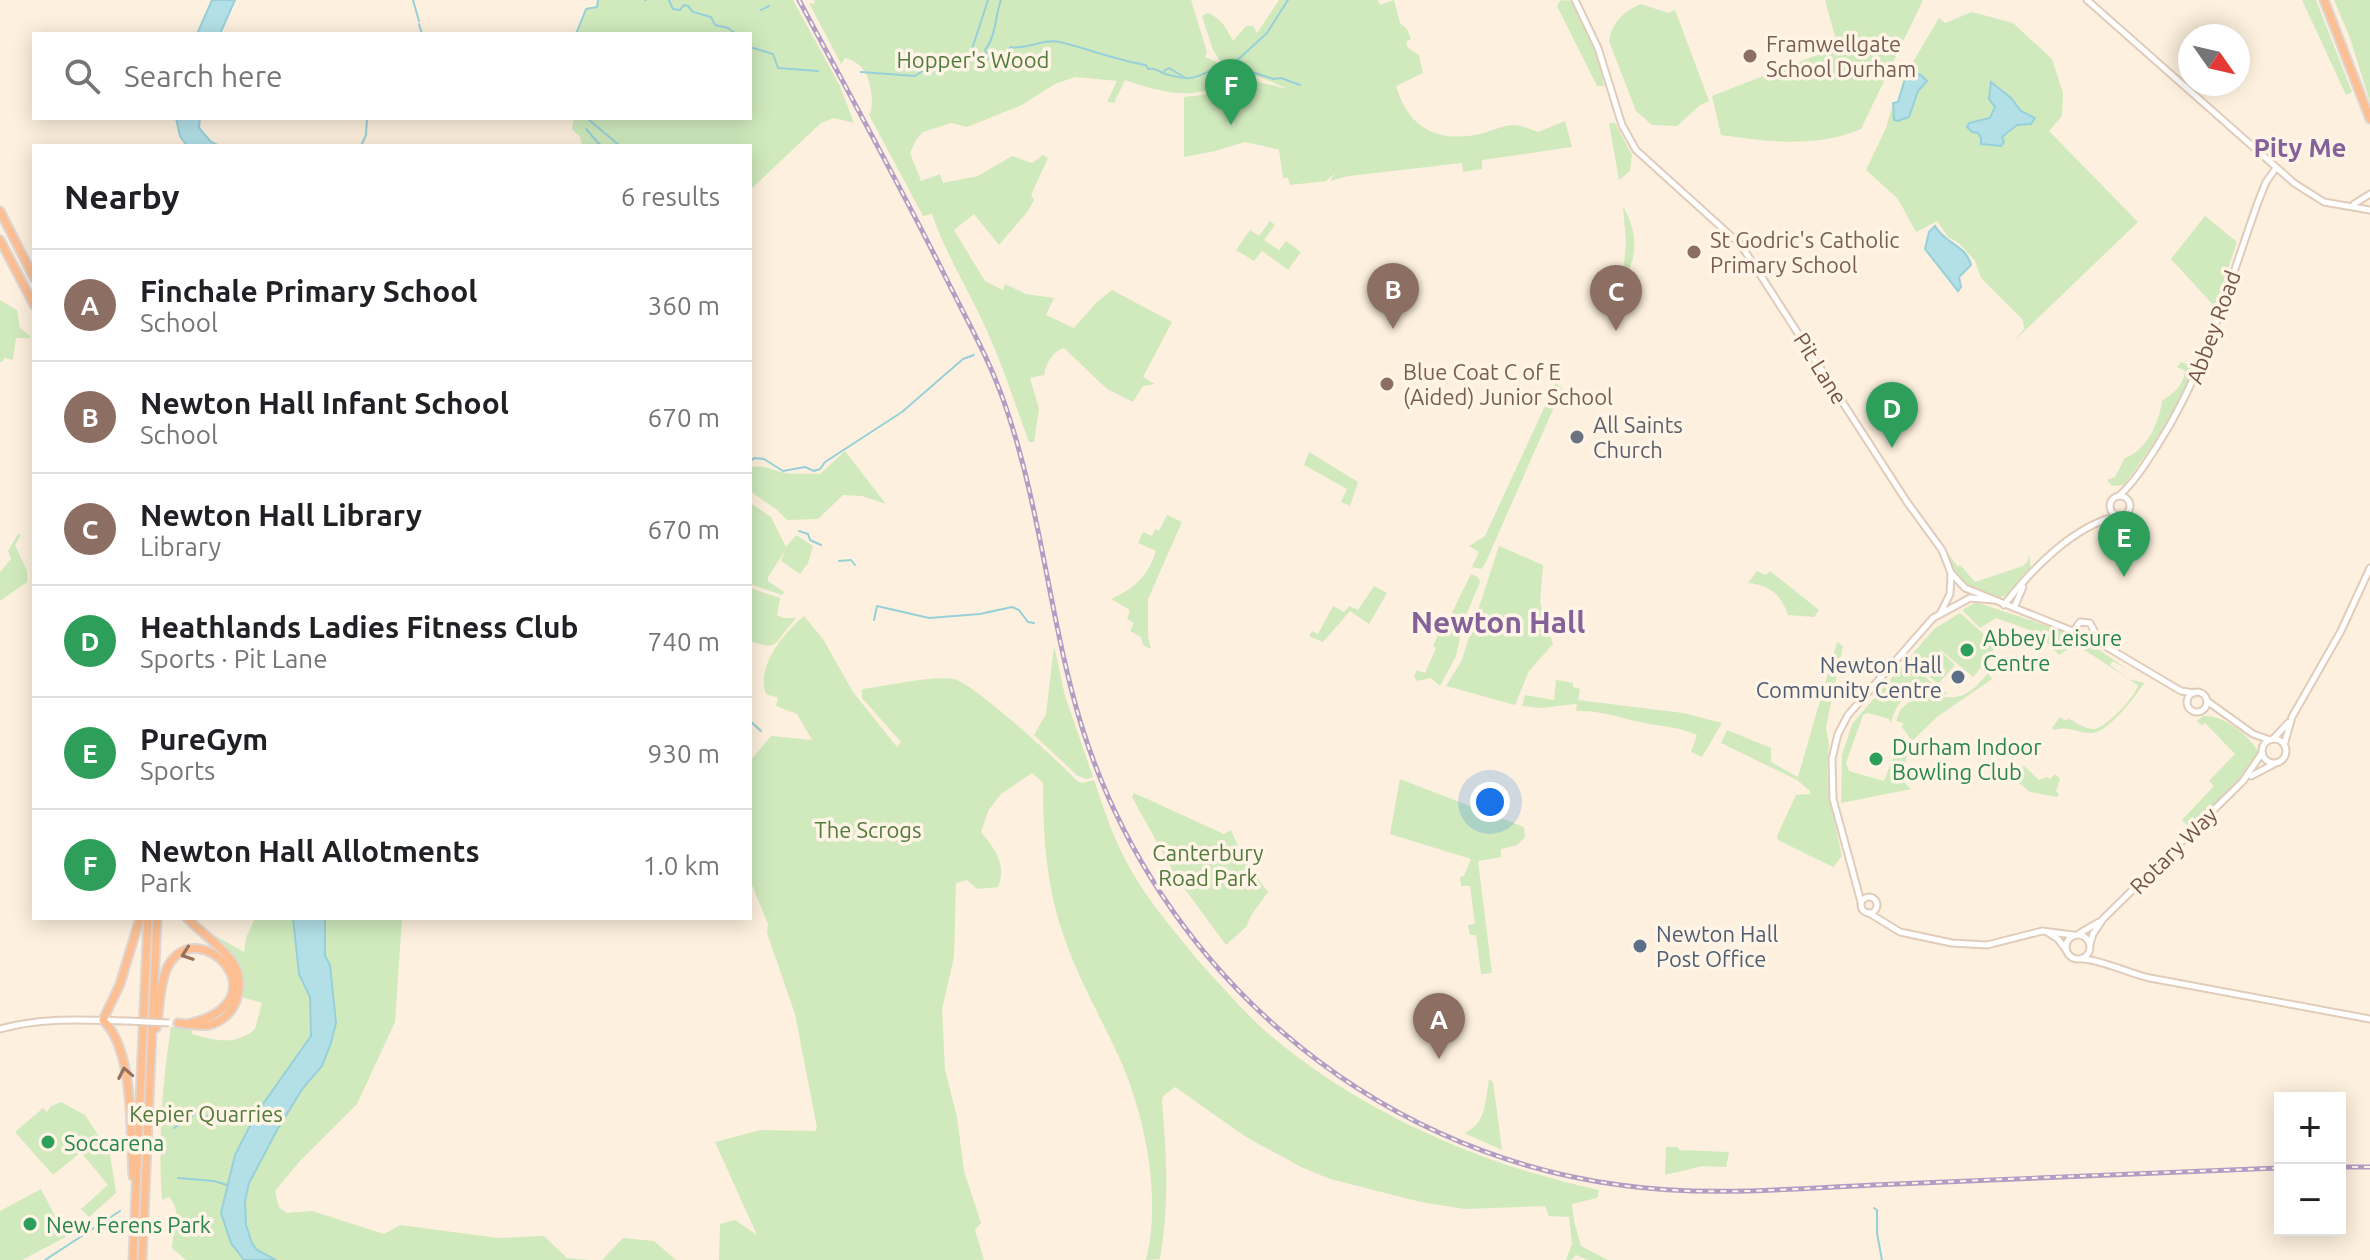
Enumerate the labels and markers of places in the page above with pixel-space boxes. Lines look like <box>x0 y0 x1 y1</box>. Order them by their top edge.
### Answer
place label: Framwellgate School Durham <box>1766 31 1916 81</box>
marker: Framwellgate School Durham <box>1741 47 1759 65</box>
pin: F <box>1205 59 1257 125</box>
place label: St Godric's Catholic Primary School <box>1710 227 1900 277</box>
marker: St Godric's Catholic Primary School <box>1685 243 1703 261</box>
pin: B <box>1367 263 1419 329</box>
pin: C <box>1590 265 1642 331</box>
place label: Blue Coat C of E (Aided) Junior School <box>1403 359 1613 410</box>
marker: Blue Coat C of E (Aided) Junior School <box>1378 375 1396 393</box>
pin: D <box>1866 382 1918 448</box>
place label: All Saints Church <box>1593 412 1683 462</box>
marker: All Saints Church <box>1568 428 1586 446</box>
pin: E <box>2098 511 2150 577</box>
place label: Abbey Leisure Centre <box>1983 625 2122 675</box>
marker: Abbey Leisure Centre <box>1958 641 1976 659</box>
place label: Newton Hall Community Centre <box>1756 652 1942 702</box>
marker: Newton Hall Community Centre <box>1949 668 1967 686</box>
place label: Durham Indoor Bowling Club <box>1892 734 2042 784</box>
marker: Durham Indoor Bowling Club <box>1867 750 1885 768</box>
place label: Newton Hall Post Office <box>1656 921 1778 971</box>
marker: Newton Hall Post Office <box>1631 937 1649 955</box>
pin: A <box>1413 993 1465 1059</box>
place label: Soccarena <box>64 1130 164 1155</box>
marker: Soccarena <box>39 1133 57 1151</box>
place label: New Ferens Park <box>46 1212 211 1237</box>
marker: New Ferens Park <box>21 1215 39 1233</box>

